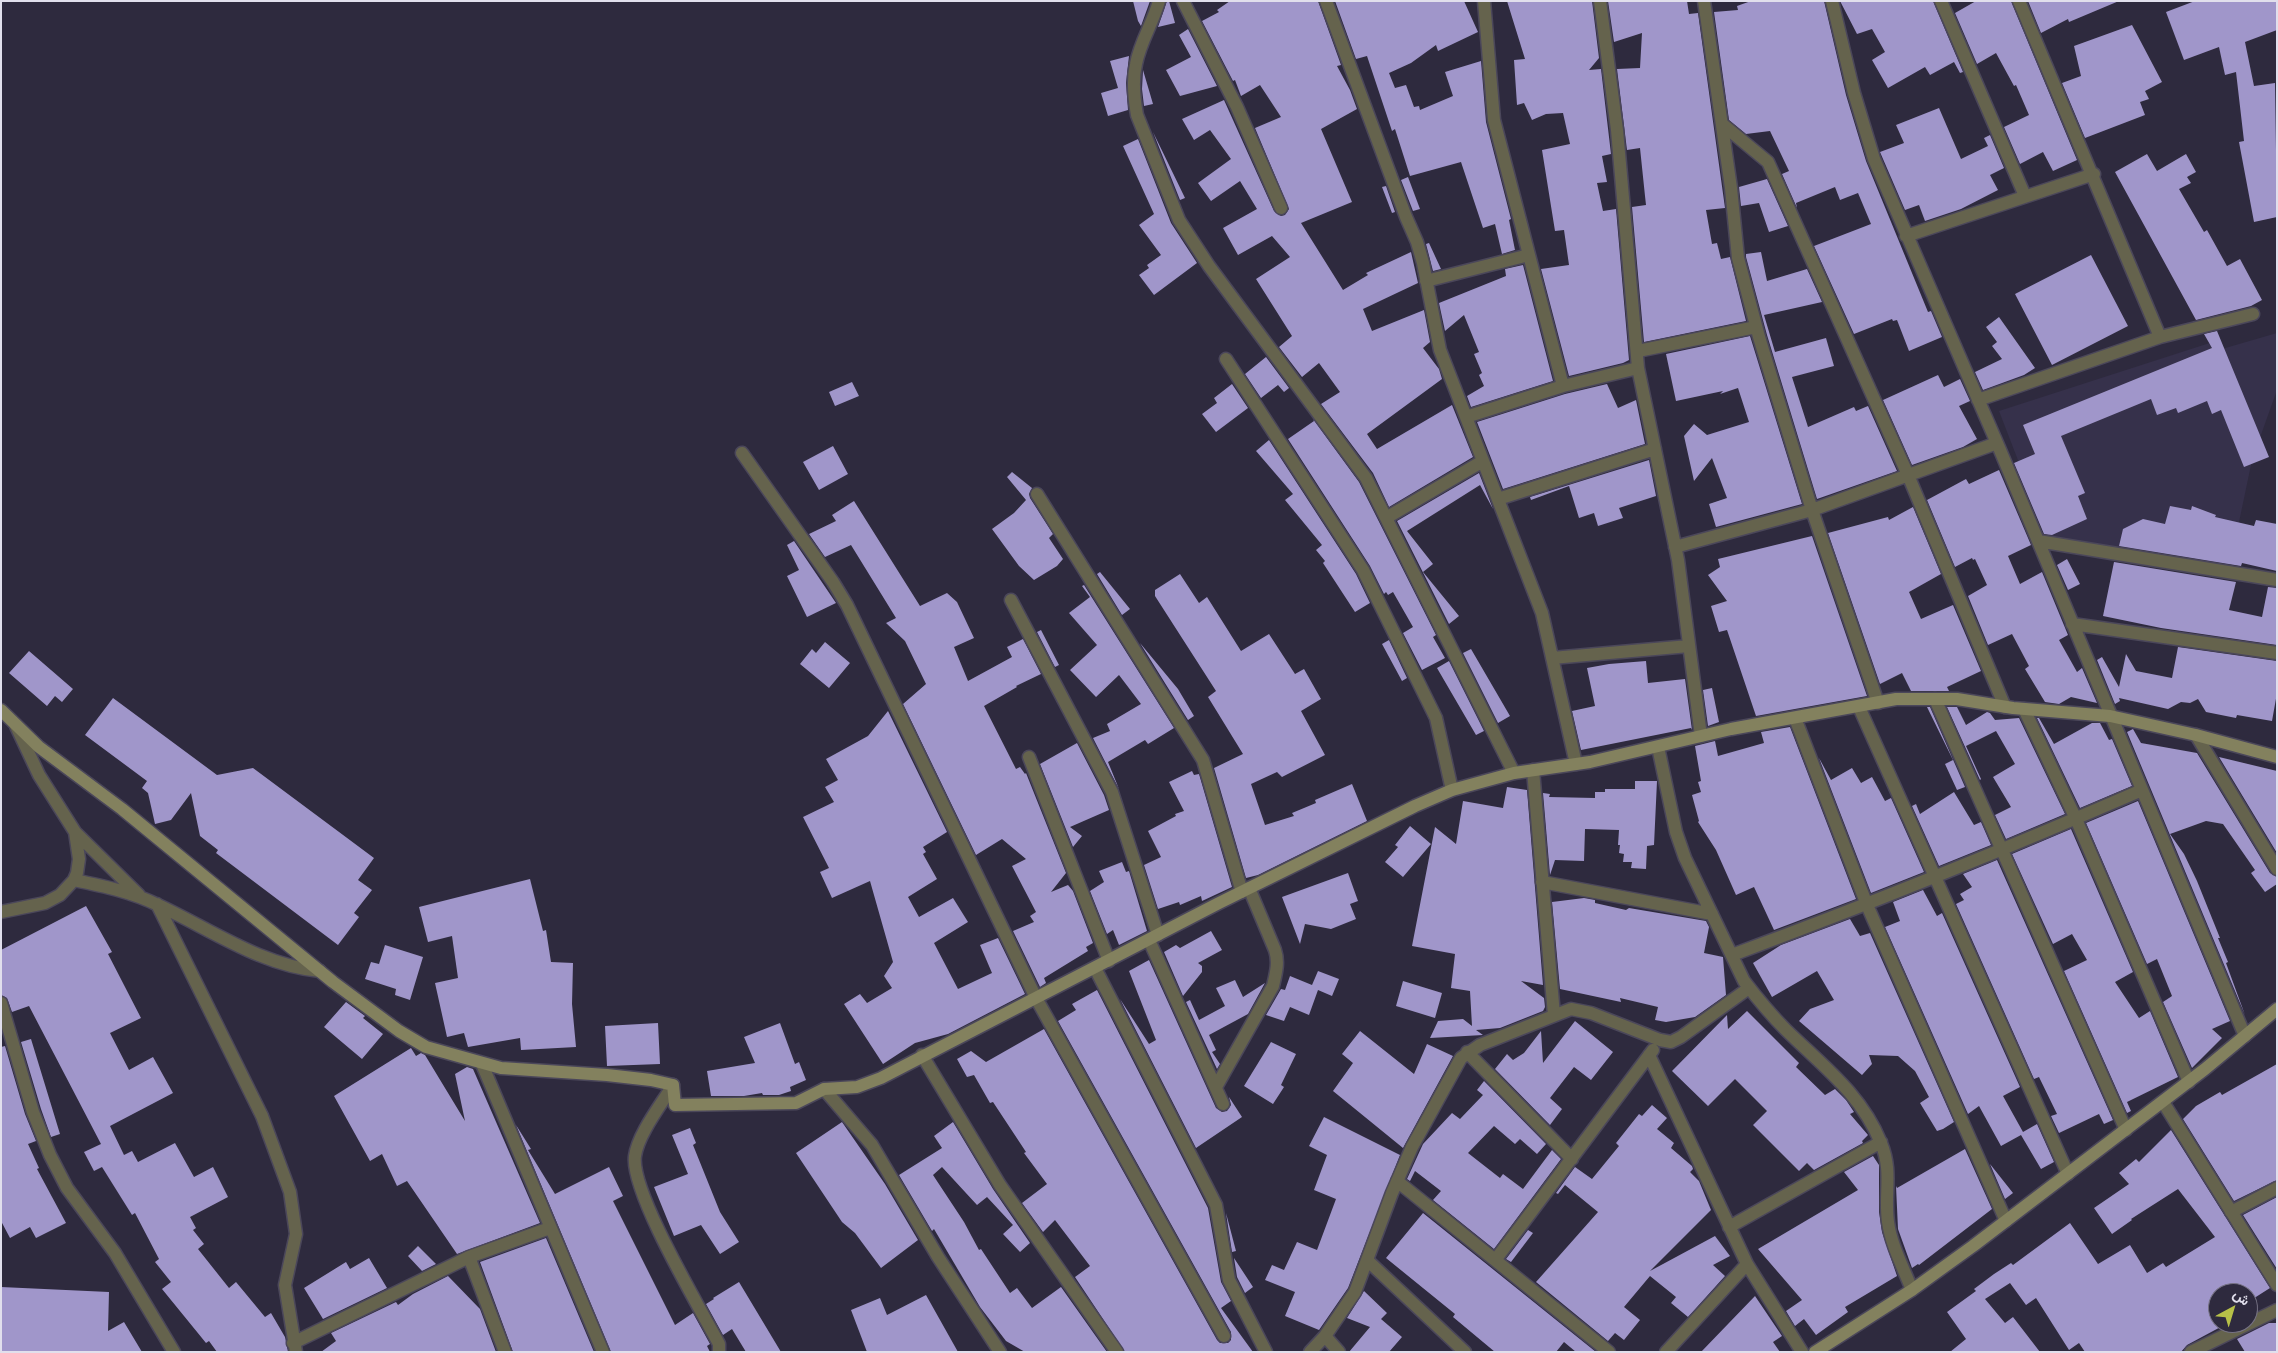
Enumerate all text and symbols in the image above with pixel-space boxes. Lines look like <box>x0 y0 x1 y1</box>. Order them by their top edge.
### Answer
north arrow <box>2208 1283 2258 1333</box>
text: ش <box>2230 1285 2254 1309</box>

